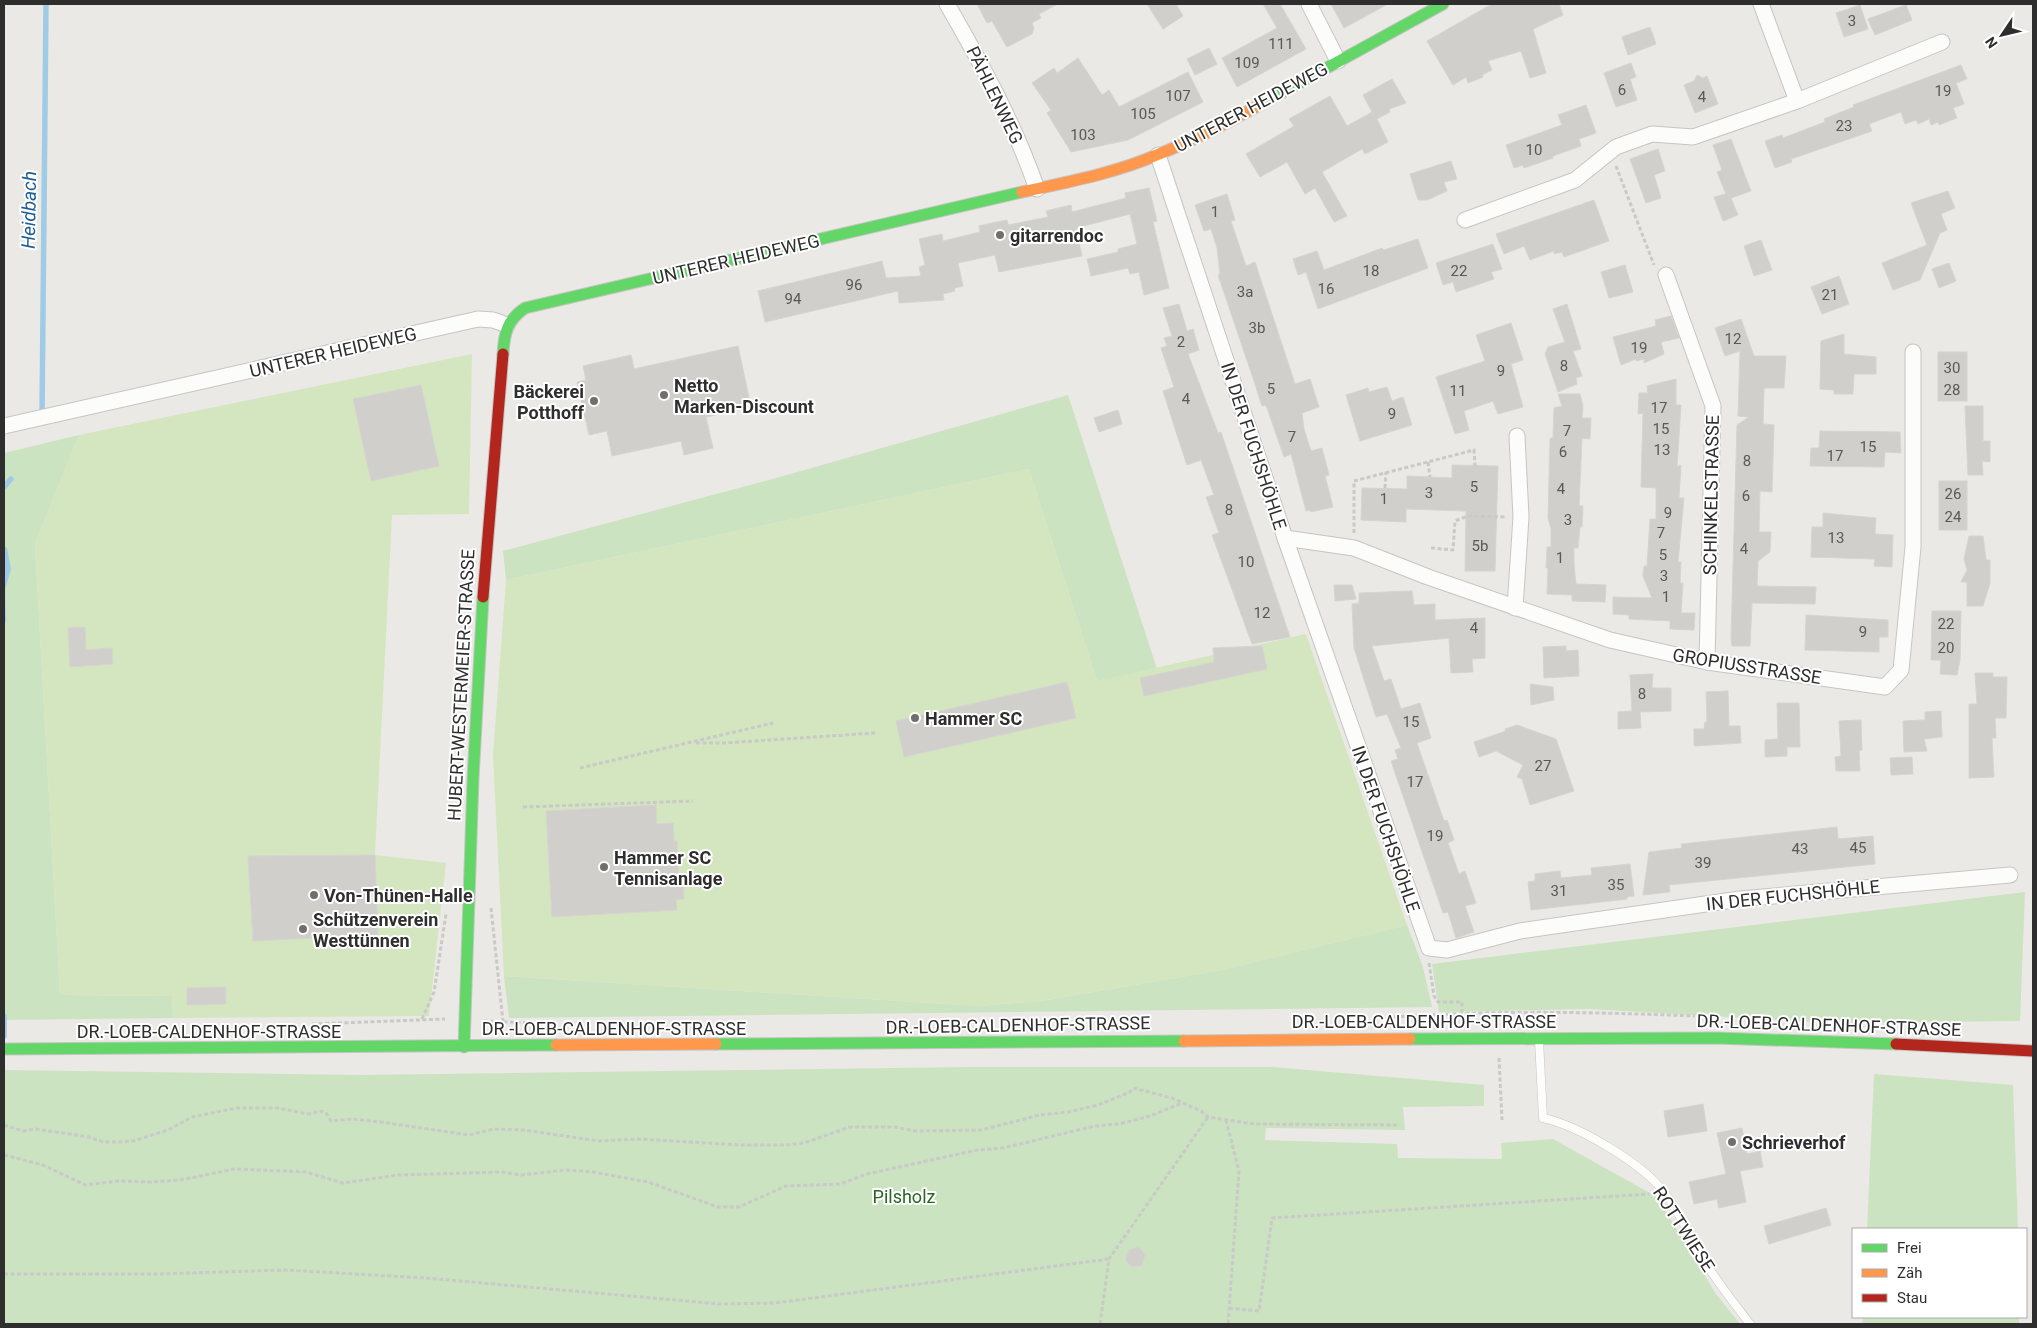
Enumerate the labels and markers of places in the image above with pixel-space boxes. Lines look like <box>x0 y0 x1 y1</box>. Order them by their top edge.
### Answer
place label: gitarrendoc <box>1010 225 1103 246</box>
marker: gitarrendoc <box>994 229 1006 241</box>
place label: Netto Marken-Discount <box>674 375 814 417</box>
place label: Bäckerei Potthoff <box>513 381 585 423</box>
marker: Netto Marken-Discount <box>658 389 670 401</box>
marker: Bäckerei Potthoff <box>588 395 600 407</box>
place label: Hammer SC <box>925 708 1022 729</box>
marker: Hammer SC <box>909 712 921 724</box>
place label: Hammer SC Tennisanlage <box>614 847 723 889</box>
marker: Hammer SC Tennisanlage <box>598 861 610 873</box>
place label: Von-Thünen-Halle <box>324 885 473 906</box>
marker: Von-Thünen-Halle <box>308 889 320 901</box>
place label: Schützenverein Westtünnen <box>313 909 438 951</box>
marker: Schützenverein Westtünnen <box>297 923 309 935</box>
place label: Schrieverhof <box>1742 1132 1846 1153</box>
marker: Schrieverhof <box>1726 1136 1738 1148</box>

